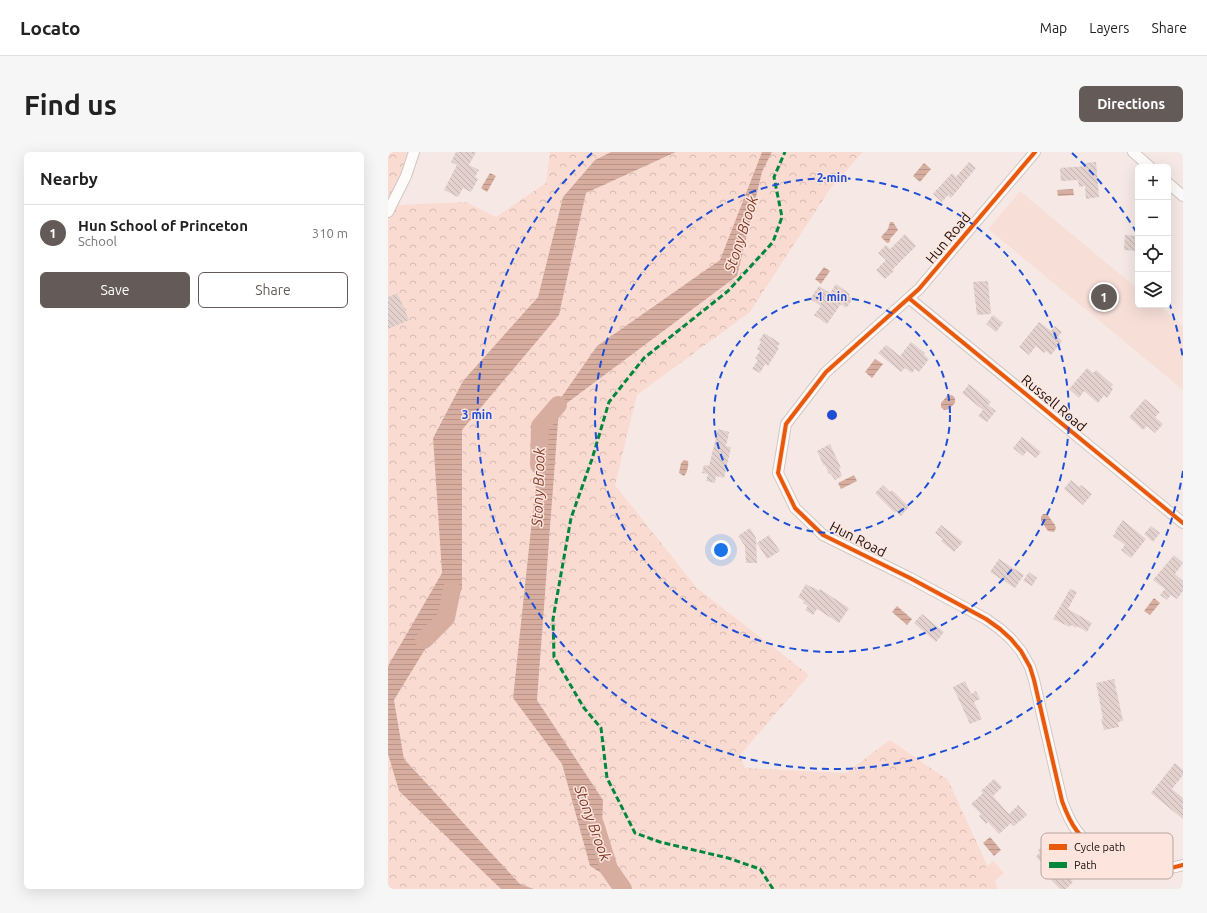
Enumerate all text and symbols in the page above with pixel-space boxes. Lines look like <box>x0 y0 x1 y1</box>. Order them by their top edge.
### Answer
text: Locato <box>20 17 81 39</box>
text: Map <box>1040 20 1067 36</box>
text: Layers <box>1089 20 1129 36</box>
text: Share <box>1151 20 1187 36</box>
button: Directions <box>1079 86 1183 122</box>
text: Find us <box>24 89 117 120</box>
map controls <box>1135 164 1171 308</box>
button: + <box>1135 164 1171 200</box>
text: Nearby <box>40 169 98 188</box>
text: 2 min <box>817 171 847 184</box>
water label: Stony Brook <box>720 193 761 275</box>
button: − <box>1135 200 1171 236</box>
street label: Hun Road <box>922 209 974 267</box>
text: Hun School of Princeton <box>78 217 248 234</box>
text: 1 <box>49 226 57 240</box>
text: 310 m <box>312 226 348 240</box>
text: School <box>78 234 117 248</box>
button: locate <box>1135 236 1171 272</box>
button: Save <box>40 272 190 308</box>
button: Share <box>198 272 348 308</box>
button: layers <box>1135 272 1171 308</box>
pin: 1 <box>1091 282 1117 312</box>
text: 1 min <box>817 290 847 303</box>
street label: Russell Road <box>1018 371 1090 435</box>
text: 3 min <box>462 408 492 421</box>
centre of rings <box>825 408 839 422</box>
water label: Stony Brook <box>528 447 548 528</box>
street label: Hun Road <box>827 518 889 560</box>
your location <box>711 540 731 560</box>
water label: Stony Brook <box>571 782 615 863</box>
legend <box>1041 833 1173 879</box>
text: Cycle path <box>1074 841 1125 853</box>
text: Path <box>1074 859 1097 871</box>

